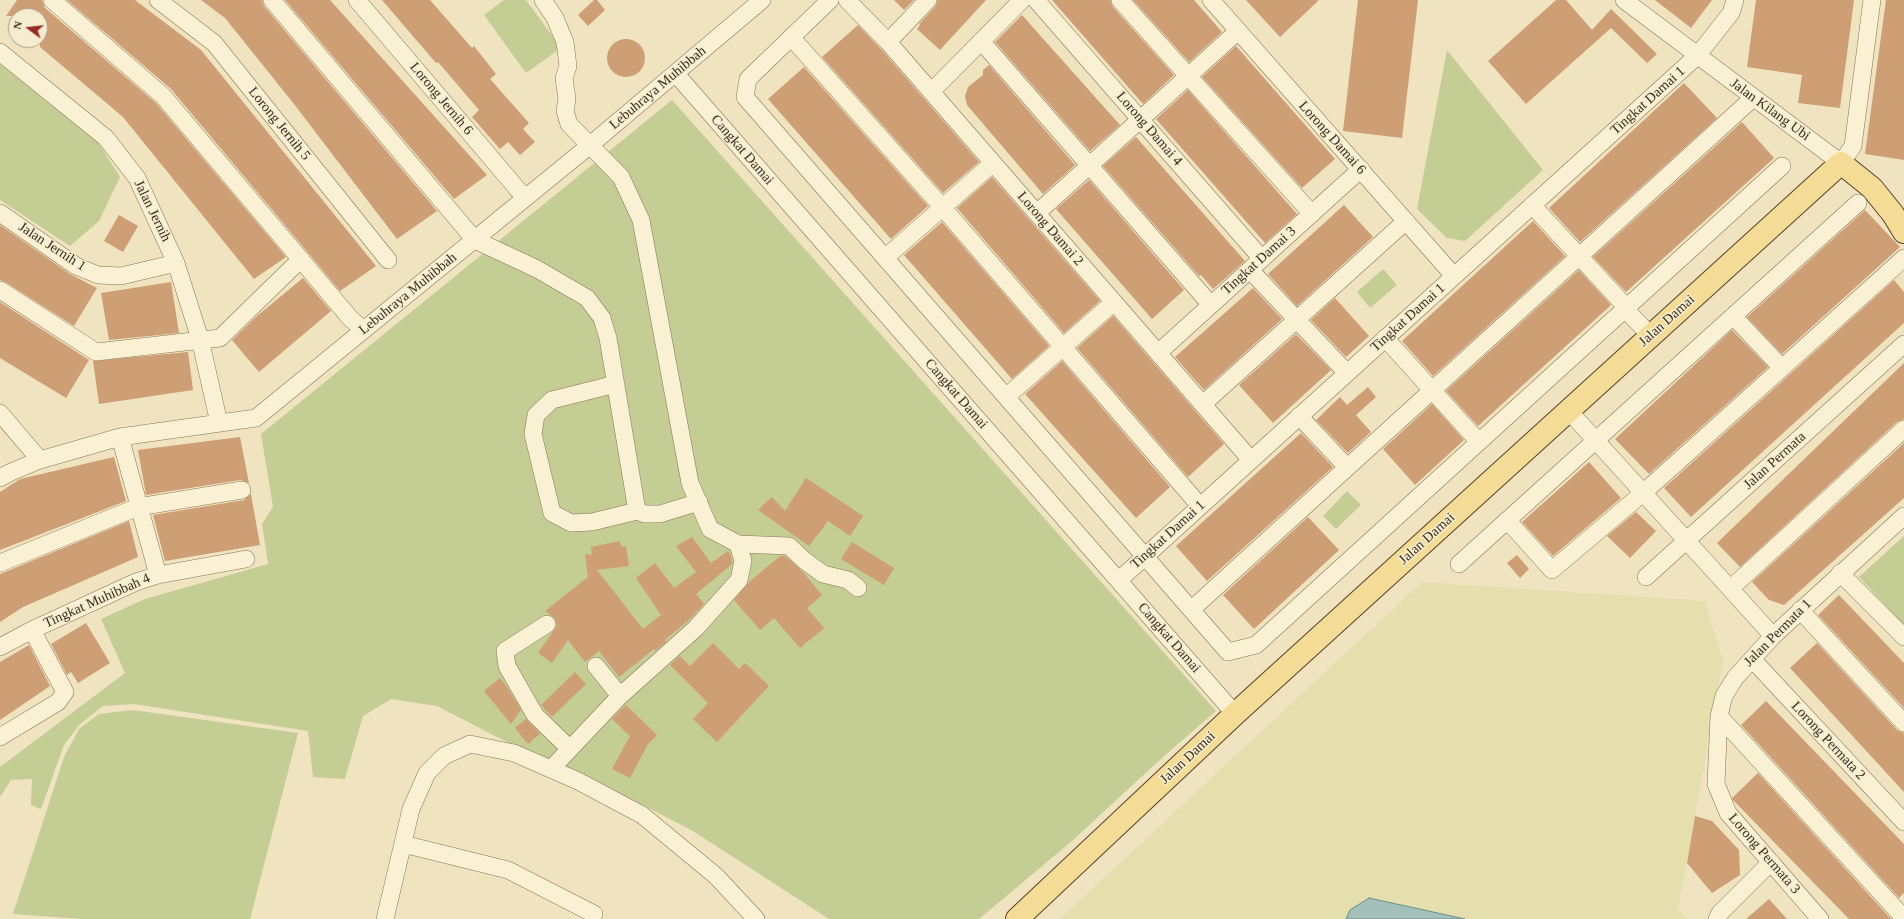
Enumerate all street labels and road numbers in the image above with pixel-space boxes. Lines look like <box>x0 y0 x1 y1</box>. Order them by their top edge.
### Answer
street label: Lebuhraya Muhibbah <box>606 43 710 133</box>
street label: Lorong Jernih 6 <box>406 59 476 139</box>
street label: Tingkat Damai 1 <box>1607 63 1689 139</box>
street label: Jalan Kilang Ubi <box>1727 75 1813 145</box>
street label: Lorong Jernih 5 <box>244 84 314 164</box>
street label: Lorong Damai 4 <box>1112 89 1186 169</box>
street label: Lorong Damai 6 <box>1295 98 1369 178</box>
street label: Cangkat Damai <box>707 111 777 189</box>
street label: Jalan Jernih <box>130 177 174 245</box>
street label: Lorong Damai 2 <box>1013 189 1087 269</box>
street label: Jalan Jernih 1 <box>15 219 89 275</box>
street label: Tingkat Damai 3 <box>1218 223 1300 299</box>
street label: Lebuhraya Muhibbah <box>356 249 460 339</box>
street label: Tingkat Damai 1 <box>1367 280 1449 356</box>
street label: Jalan Damai <box>1636 291 1698 351</box>
street label: Cangkat Damai <box>921 355 991 433</box>
street label: Jalan Permata <box>1740 429 1810 493</box>
street label: Tingkat Damai 1 <box>1127 497 1209 573</box>
street label: Jalan Damai <box>1396 509 1458 569</box>
street label: Tingkat Muhibbah 4 <box>41 570 153 632</box>
street label: Jalan Permata 1 <box>1741 596 1815 670</box>
street label: Cangkat Damai <box>1134 599 1204 677</box>
street label: Lorong Permata 2 <box>1787 698 1869 784</box>
street label: Jalan Damai <box>1157 728 1219 788</box>
street label: Lorong Permata 3 <box>1725 810 1803 898</box>

